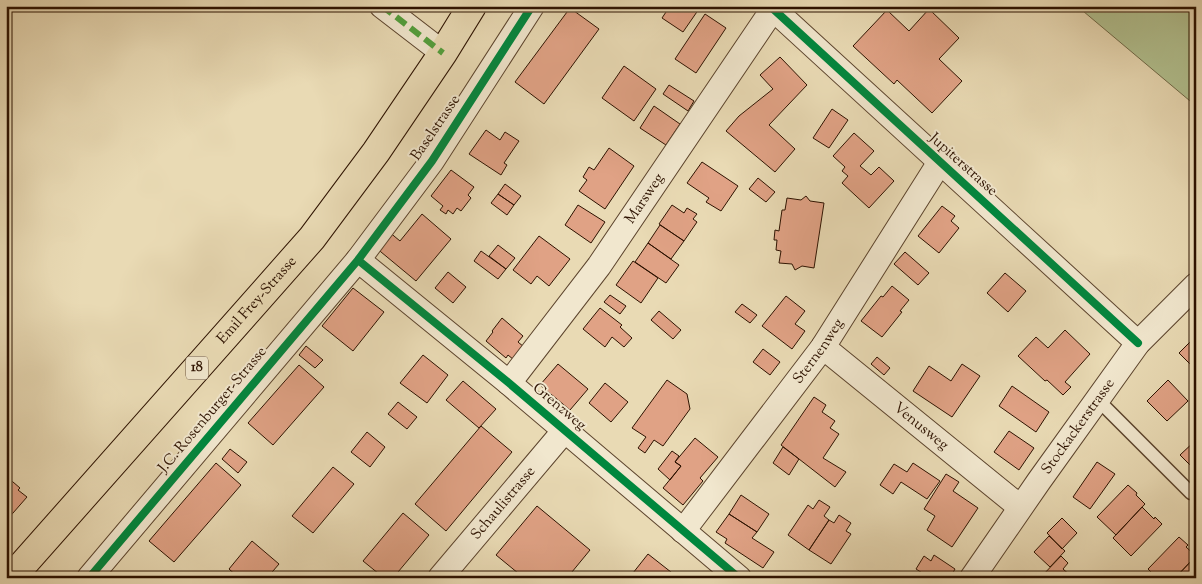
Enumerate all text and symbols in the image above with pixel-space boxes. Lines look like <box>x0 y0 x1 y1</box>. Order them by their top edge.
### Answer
street label: Baselstrasse <box>406 91 466 165</box>
street label: Jupiterstrasse <box>923 128 1002 201</box>
street label: Marsweg <box>620 169 669 228</box>
street label: Emil Frey-Strasse <box>212 252 302 349</box>
street label: Sternenweg <box>788 315 849 389</box>
street label: J.C. Rosenburger-Strasse <box>153 342 272 478</box>
road number: 18 <box>186 356 208 379</box>
street label: Stockackerstrasse <box>1036 374 1120 479</box>
street label: Grenzweg <box>528 378 590 436</box>
street label: Venusweg <box>889 397 953 455</box>
street label: Schaulistrasse <box>466 462 541 545</box>

